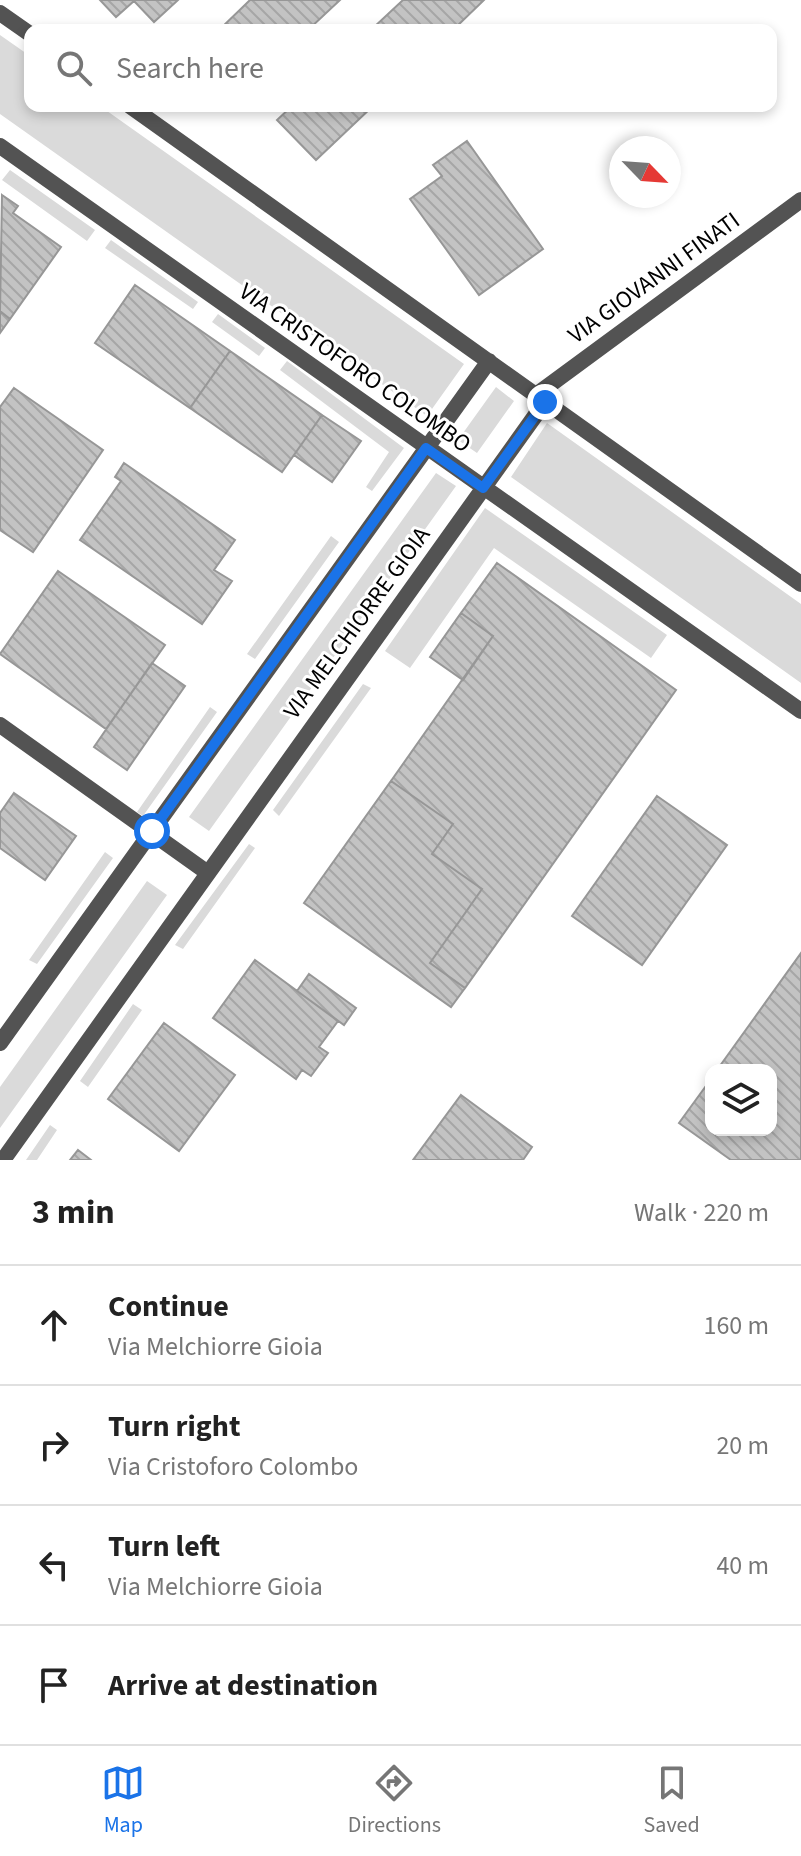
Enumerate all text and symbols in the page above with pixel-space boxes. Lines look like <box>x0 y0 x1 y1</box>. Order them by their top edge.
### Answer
search box <box>24 24 777 112</box>
icon: search <box>52 46 96 90</box>
text: Search here <box>116 47 264 90</box>
north arrow <box>609 136 681 208</box>
street label: VIA GIOVANNI FINATI <box>561 204 747 352</box>
street label: VIA CRISTOFORO COLOMBO <box>232 274 478 462</box>
route end <box>527 384 563 420</box>
street label: VIA MELCHIORRE GIOIA <box>275 520 439 726</box>
route start <box>134 813 170 849</box>
map controls <box>705 1064 777 1136</box>
button: layers <box>705 1064 777 1136</box>
text: 3 min <box>32 1188 115 1237</box>
text: Walk · 220 m <box>634 1194 769 1231</box>
text: Continue <box>108 1285 229 1328</box>
icon: ahead <box>32 1303 76 1347</box>
text: 160 m <box>703 1307 769 1344</box>
text: Via Melchiorre Gioia <box>108 1328 323 1365</box>
text: Turn right <box>108 1405 240 1448</box>
icon: right <box>32 1423 76 1467</box>
text: 20 m <box>716 1427 769 1464</box>
text: Via Cristoforo Colombo <box>108 1448 358 1485</box>
text: Turn left <box>108 1525 220 1568</box>
icon: left <box>32 1543 76 1587</box>
text: 40 m <box>716 1547 769 1584</box>
text: Via Melchiorre Gioia <box>108 1568 323 1605</box>
icon: arrive <box>32 1663 76 1707</box>
text: Arrive at destination <box>108 1664 378 1707</box>
tab: Map <box>101 1761 145 1841</box>
tab: Directions <box>348 1761 441 1841</box>
tab: Saved <box>644 1761 700 1841</box>

